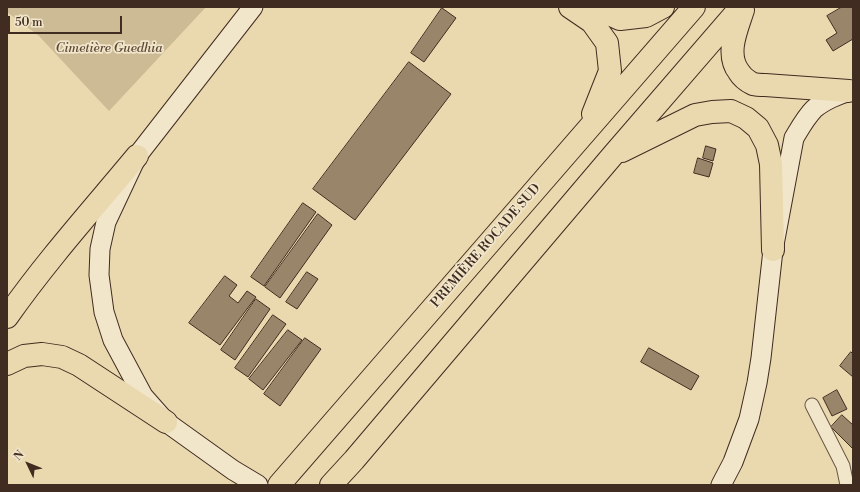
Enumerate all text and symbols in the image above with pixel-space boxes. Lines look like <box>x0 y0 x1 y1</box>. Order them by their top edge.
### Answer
scale bar <box>10 8 124 34</box>
text: 50 m <box>15 15 43 30</box>
park label: Cimetière Guedhia <box>56 41 162 57</box>
street label: PREMIÈRE ROCADE SUD <box>428 181 544 311</box>
north arrow <box>8 444 48 484</box>
text: N <box>11 448 27 464</box>

